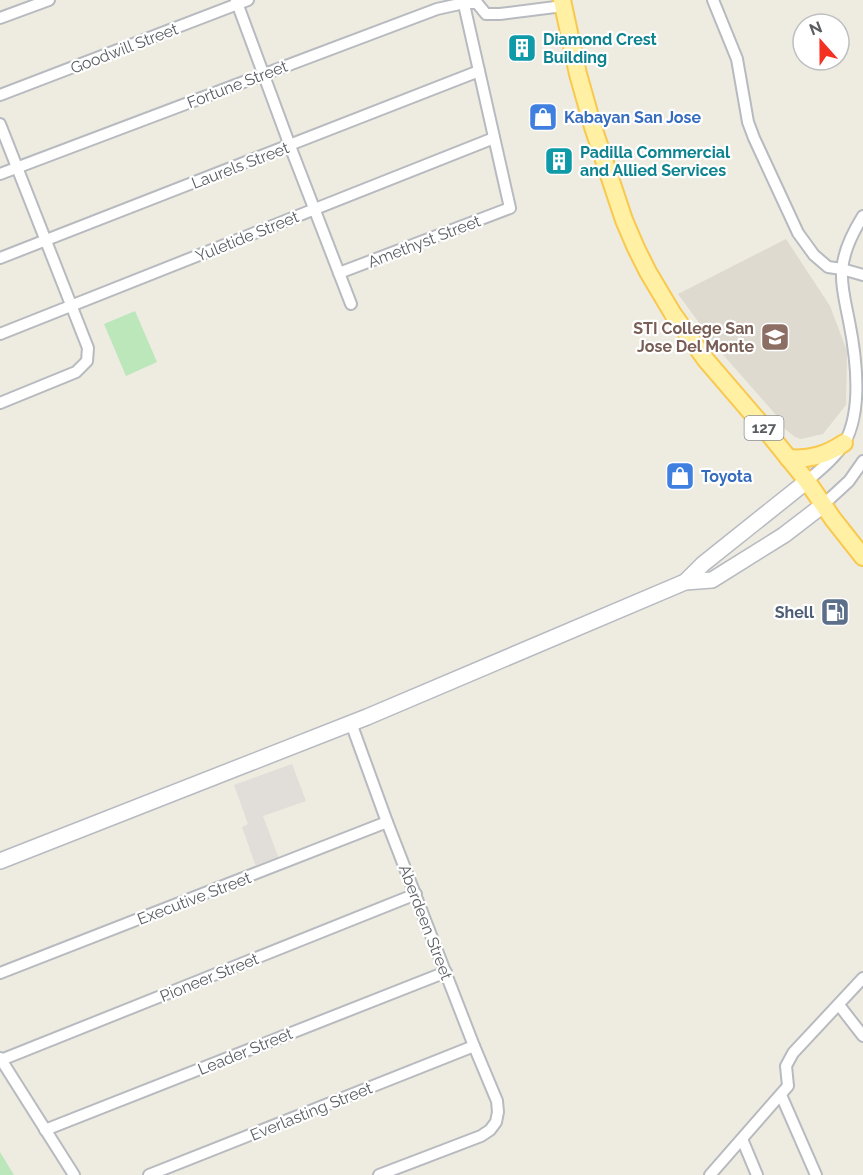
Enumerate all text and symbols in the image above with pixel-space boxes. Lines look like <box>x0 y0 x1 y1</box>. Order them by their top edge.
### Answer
north arrow <box>791 12 851 72</box>
text: N <box>807 17 825 40</box>
street label: Goodwill Street <box>68 19 181 78</box>
place label: Diamond Crest Building <box>543 30 657 67</box>
building icon: Diamond Crest Building <box>506 32 538 64</box>
street label: Fortune Street <box>184 56 291 112</box>
shop icon: Kabayan San Jose <box>527 101 559 133</box>
place label: Kabayan San Jose <box>564 108 701 127</box>
street label: Laurels Street <box>189 138 292 193</box>
place label: Padilla Commercial and Allied Services <box>580 143 731 180</box>
building icon: Padilla Commercial and Allied Services <box>543 145 575 177</box>
street label: Yuletide Street <box>193 207 302 266</box>
street label: Amethyst Street <box>365 211 484 272</box>
place label: STI College San Jose Del Monte <box>633 319 754 356</box>
school or university icon: STI College San Jose Del Monte <box>759 321 791 353</box>
road number: 127 <box>744 416 783 440</box>
shop icon: Toyota <box>664 460 696 492</box>
place label: Toyota <box>701 467 752 486</box>
fuel station icon: Shell <box>819 596 851 628</box>
place label: Shell <box>775 603 815 622</box>
street label: Aberdeen Street <box>395 862 456 983</box>
street label: Executive Street <box>135 868 254 929</box>
street label: Pioneer Street <box>157 949 262 1006</box>
street label: Leader Street <box>195 1024 296 1079</box>
street label: Everlasting Street <box>247 1078 376 1145</box>

